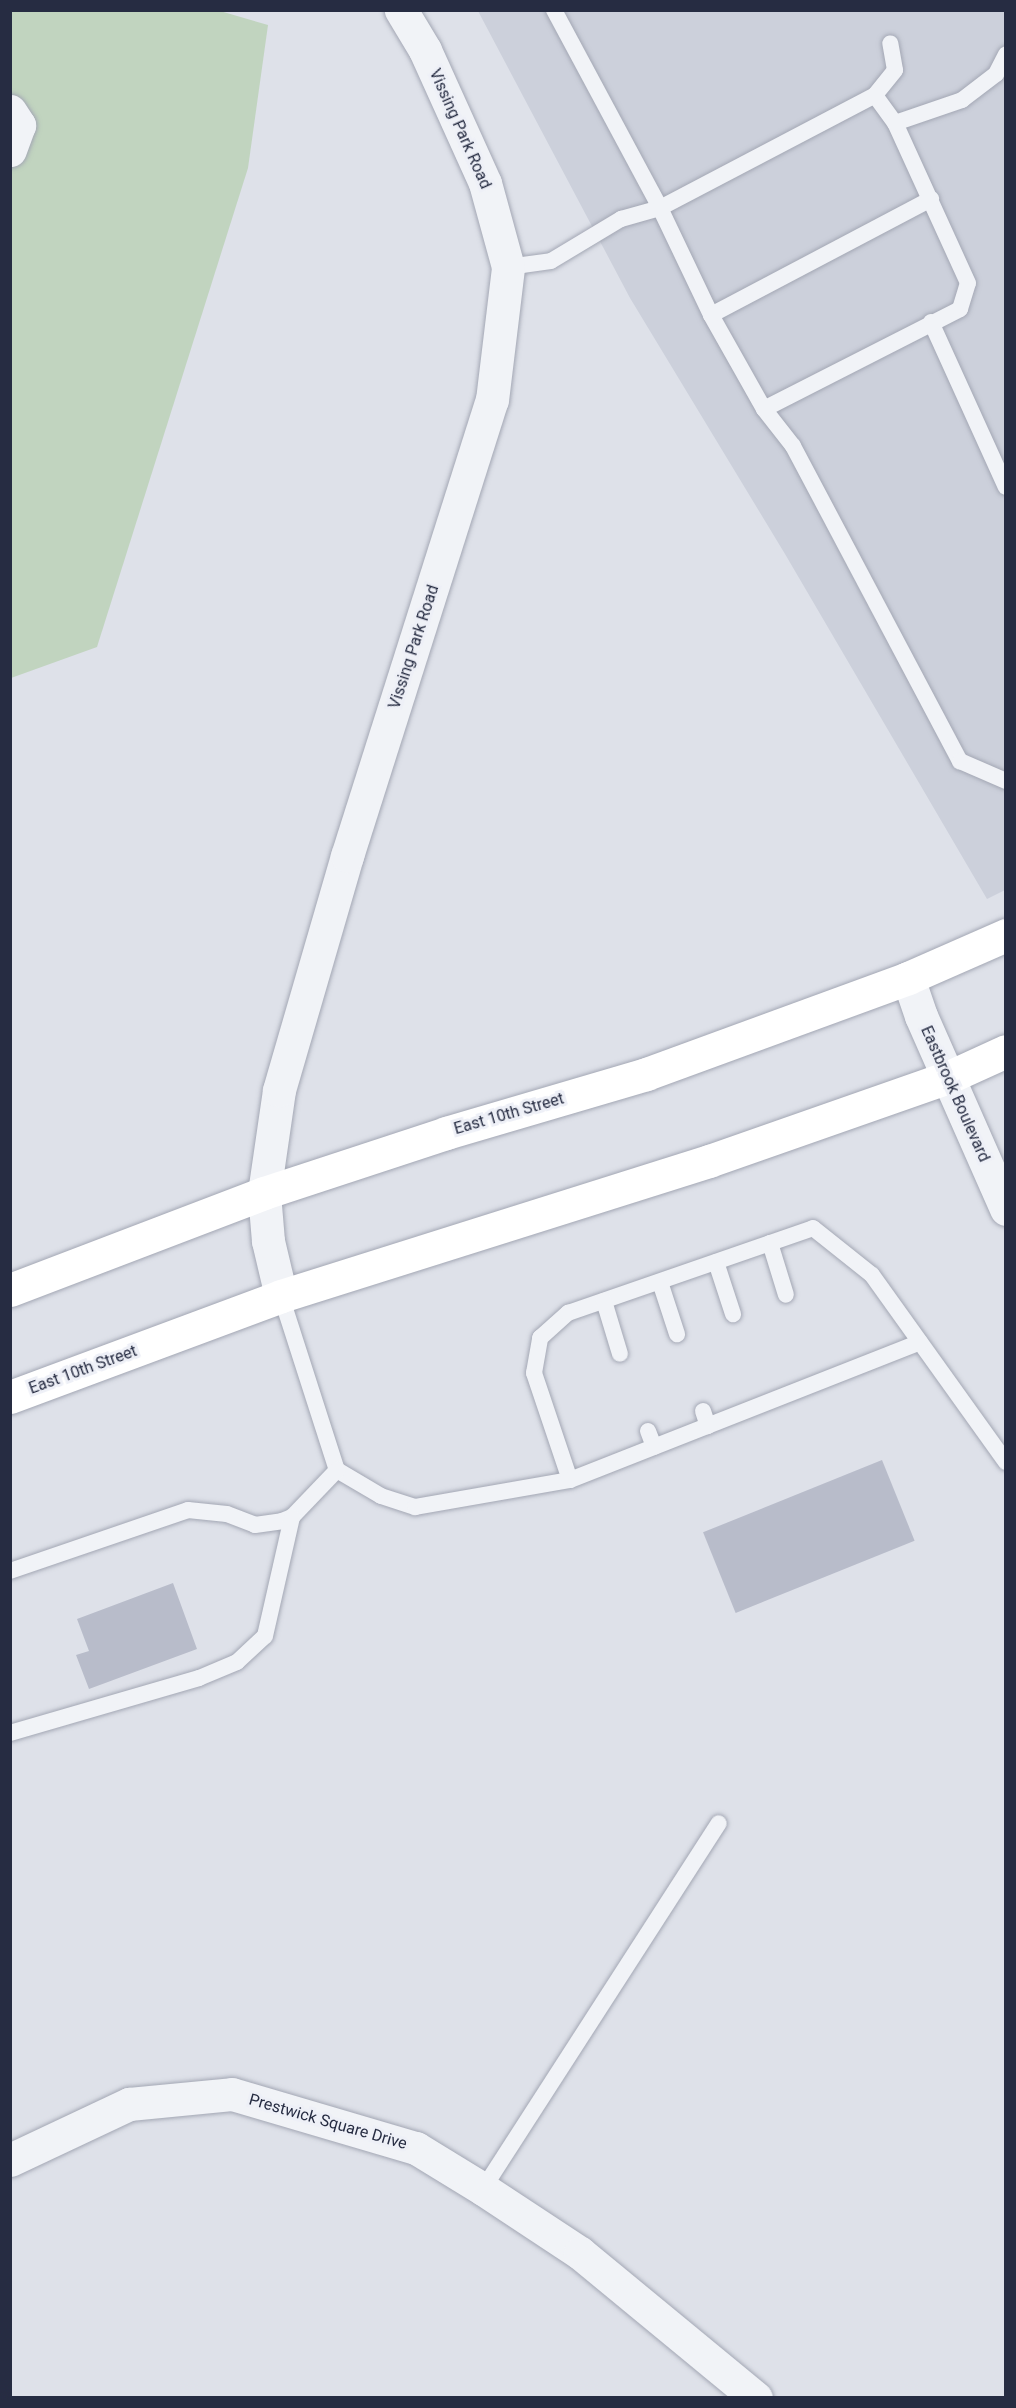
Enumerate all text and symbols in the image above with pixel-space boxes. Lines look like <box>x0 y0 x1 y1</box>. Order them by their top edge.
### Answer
street label: Vissing Park Road <box>425 66 495 192</box>
street label: Vissing Park Road <box>385 583 443 711</box>
street label: Eastbrook Boulevard <box>916 1023 994 1165</box>
street label: East 10th Street <box>452 1089 566 1139</box>
street label: East 10th Street <box>26 1342 140 1398</box>
street label: Prestwick Square Drive <box>247 2090 409 2154</box>

